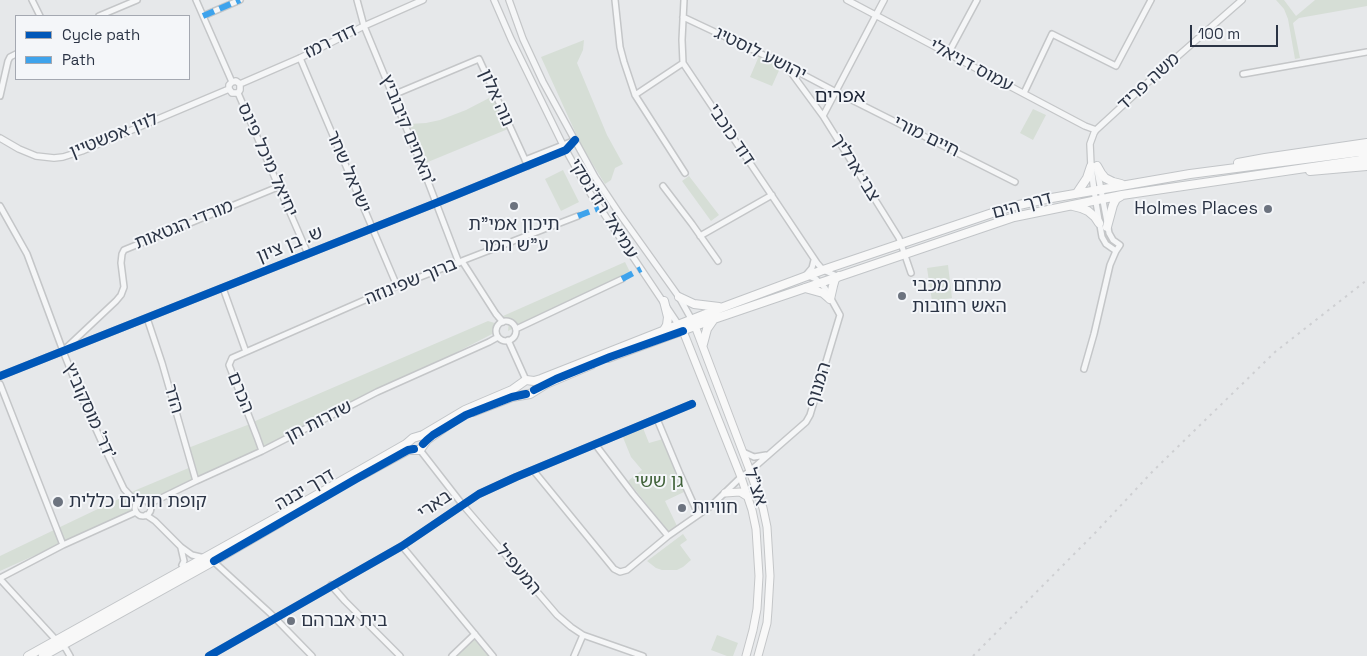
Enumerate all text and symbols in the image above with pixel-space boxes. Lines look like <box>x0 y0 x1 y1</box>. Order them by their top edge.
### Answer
legend <box>15 15 190 80</box>
scale bar <box>1192 15 1280 47</box>
street label: דוד רמז <box>301 20 361 64</box>
street label: יהושע לוסטיג <box>710 22 810 86</box>
text: 100 m <box>1198 24 1240 43</box>
text: Cycle path <box>62 25 140 44</box>
street label: עמוס דניאלי <box>925 35 1017 97</box>
street label: משה פריד <box>1113 48 1185 116</box>
text: Path <box>62 50 95 69</box>
street label: נוה אלון <box>474 66 518 130</box>
street label: האחים קיבוביץ' <box>375 72 439 188</box>
district label: אפרים <box>814 86 866 108</box>
street label: יחיאל מיכל פינס <box>232 100 302 220</box>
street label: דוד כוכבי <box>703 100 759 170</box>
street label: לוין אפשטיין <box>67 108 161 164</box>
street label: חיים מורי <box>889 112 963 162</box>
street label: ישראל שחר <box>321 128 375 216</box>
street label: צבי ארליך <box>826 130 884 206</box>
street label: עמיאל רוז'נסקי <box>564 155 642 263</box>
street label: דרך הים <box>990 188 1054 224</box>
street label: מורדי הגטאות <box>132 195 236 255</box>
place label: Holmes Places <box>1134 198 1258 220</box>
marker: תיכון אמי"ת ע"ש המר <box>508 200 520 212</box>
marker: Holmes Places <box>1262 203 1274 215</box>
place label: תיכון אמי"ת ע"ש המר <box>468 214 560 256</box>
street label: ש. בן ציון <box>254 222 326 268</box>
street label: ברוך שפינוזה <box>362 254 460 310</box>
place label: מתחם מכבי האש רחובות <box>912 275 1007 318</box>
marker: מתחם מכבי האש רחובות <box>896 290 908 302</box>
street label: דר' מוסקוביץ' <box>58 360 120 462</box>
street label: המנוף <box>802 360 836 410</box>
street label: הכרם <box>222 369 258 417</box>
street label: הדר <box>159 382 187 416</box>
street label: שדרות חן <box>282 396 356 448</box>
street label: דרך יבנה <box>271 464 339 516</box>
street label: אצ"ל <box>739 465 771 509</box>
park label: גן ששי <box>635 471 683 493</box>
street label: בארי <box>414 486 456 524</box>
place label: קופת חולים כללית <box>69 491 207 513</box>
marker: קופת חולים כללית <box>51 495 65 509</box>
place label: חוויות <box>692 497 738 519</box>
marker: חוויות <box>676 502 688 514</box>
street label: המעפיל <box>491 540 545 600</box>
place label: בית אברהם <box>301 610 387 632</box>
marker: בית אברהם <box>285 615 297 627</box>

